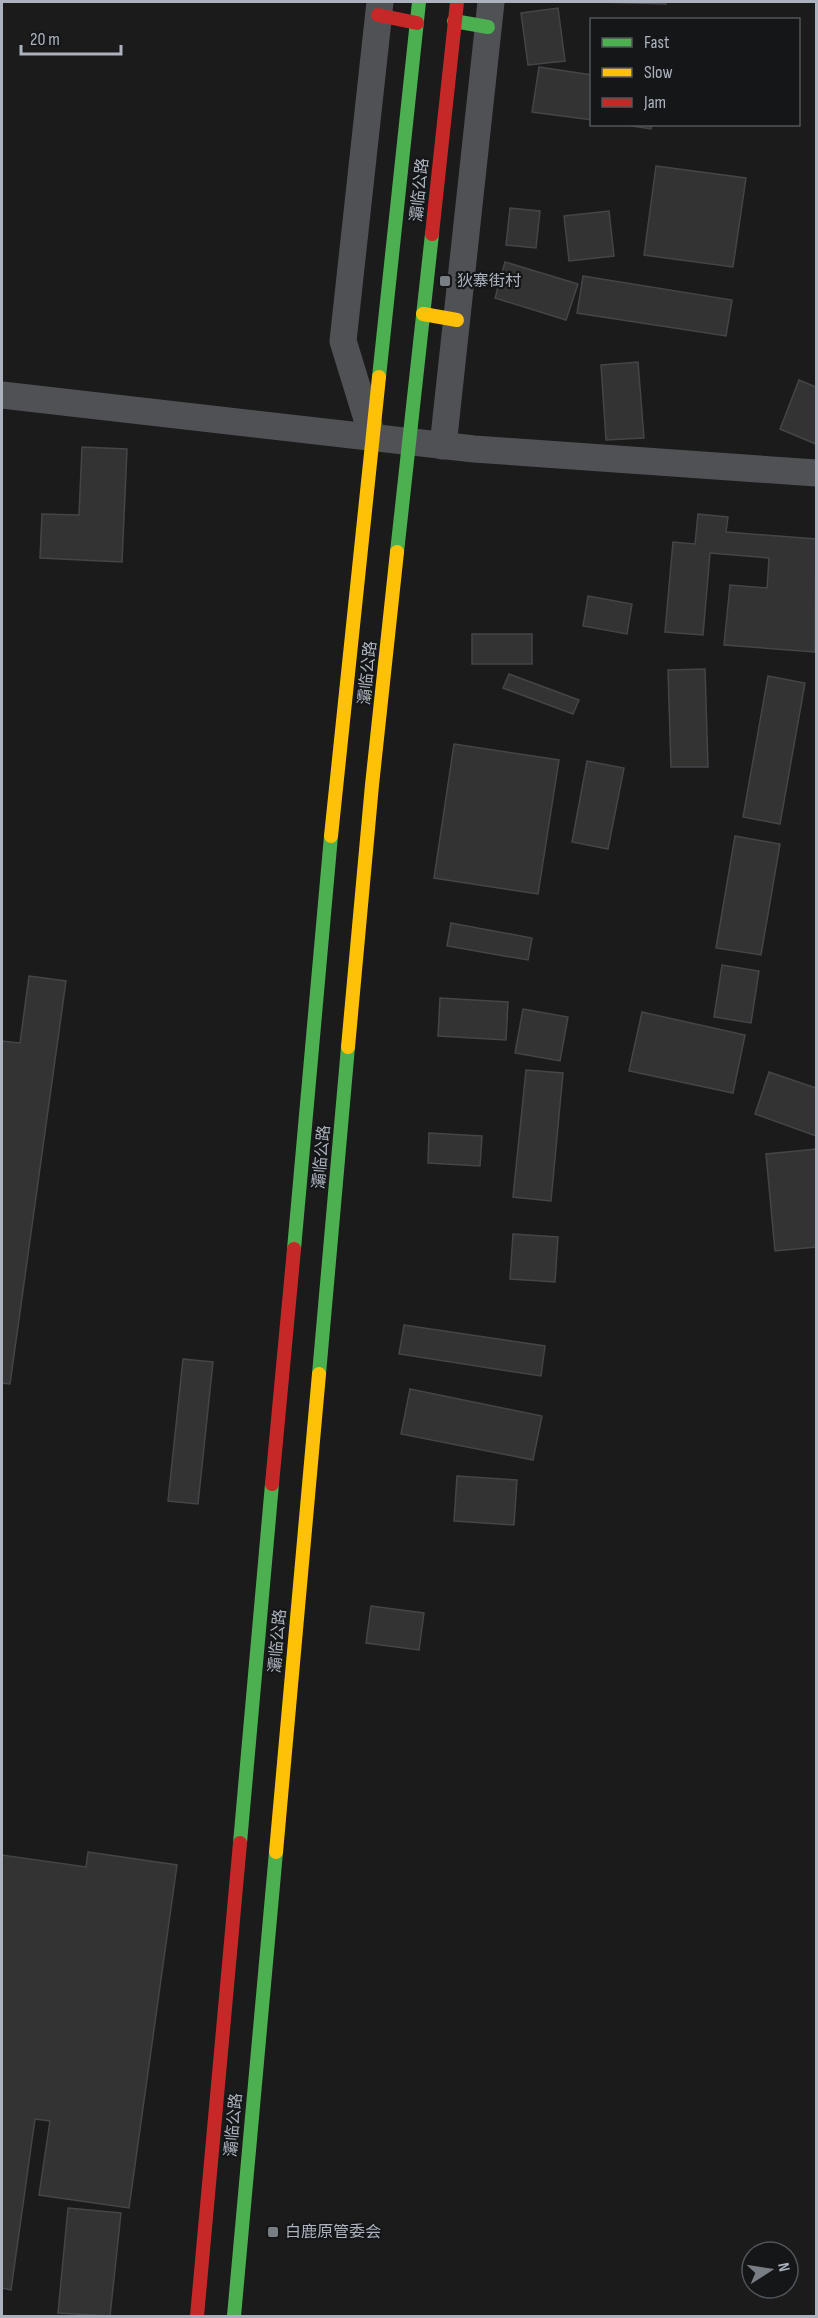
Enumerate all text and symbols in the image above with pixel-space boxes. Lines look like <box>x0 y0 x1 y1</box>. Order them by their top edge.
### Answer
scale bar <box>21 18 122 56</box>
legend <box>590 18 800 126</box>
text: 20 m <box>30 29 60 50</box>
text: Fast <box>644 32 670 53</box>
text: Slow <box>644 62 673 83</box>
text: Jam <box>643 92 666 113</box>
street label: 灞临公路 <box>407 157 433 223</box>
place label: 狄寨街村 <box>457 272 521 291</box>
marker: 狄寨街村 <box>438 274 452 288</box>
street label: 灞临公路 <box>355 640 381 706</box>
street label: 灞临公路 <box>310 1124 334 1190</box>
street label: 灞临公路 <box>266 1608 290 1674</box>
street label: 灞临公路 <box>222 2092 246 2158</box>
place label: 白鹿原管委会 <box>285 2223 381 2242</box>
marker: 白鹿原管委会 <box>266 2225 280 2239</box>
north arrow <box>740 2240 800 2300</box>
text: N <box>773 2261 793 2273</box>

